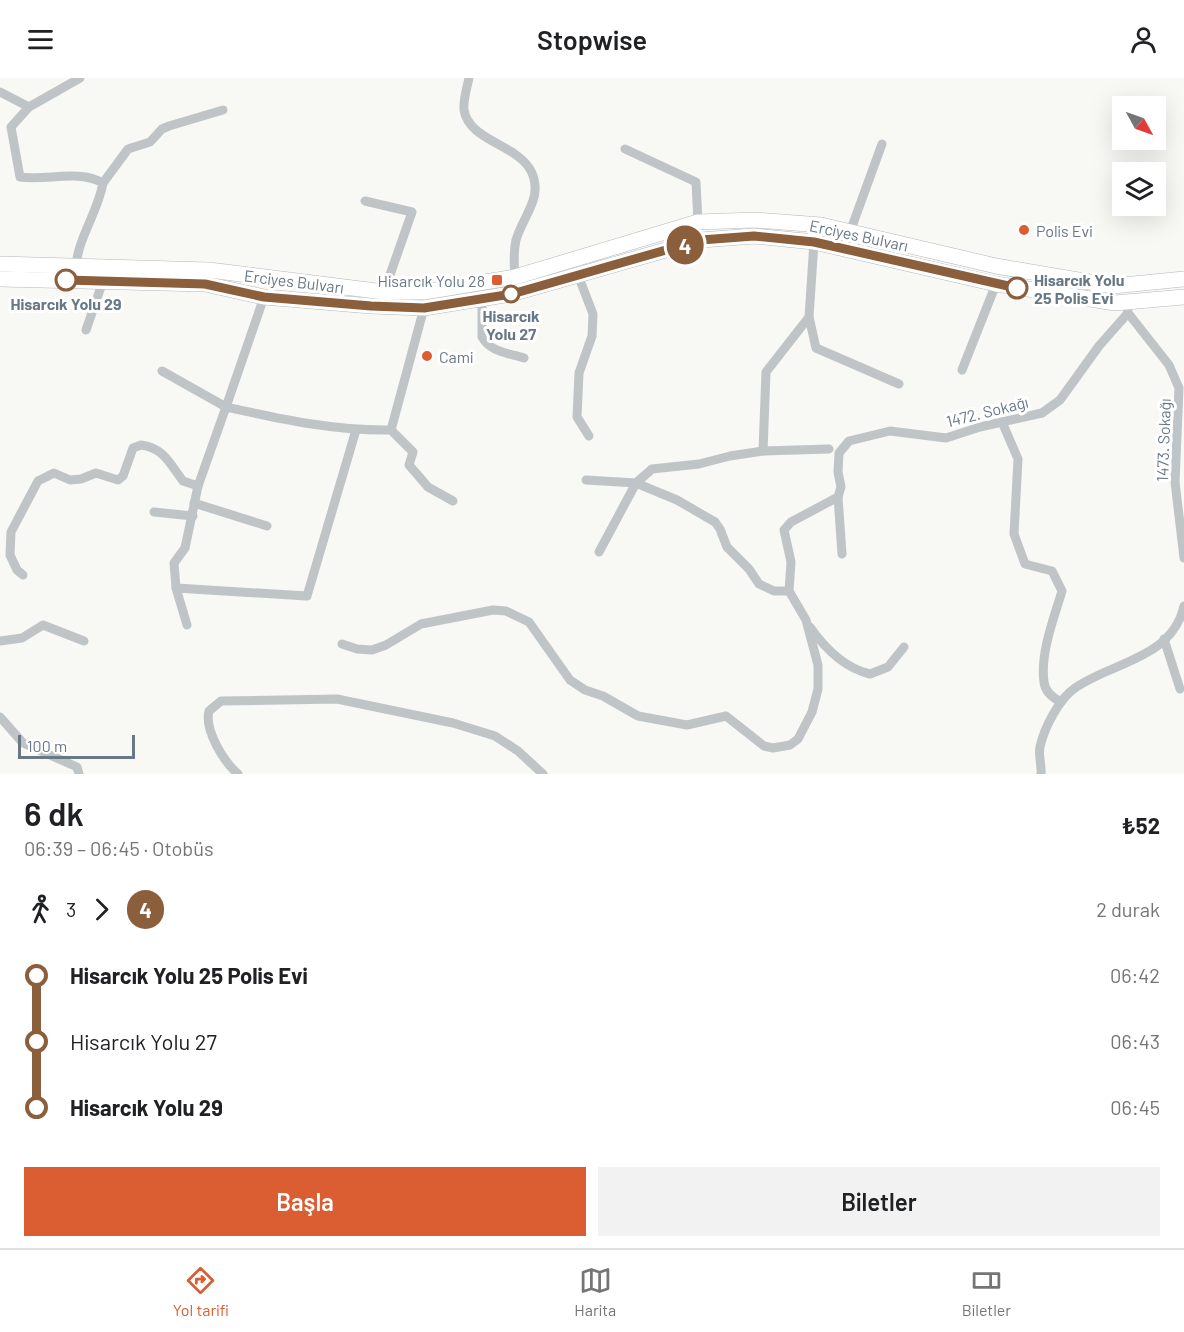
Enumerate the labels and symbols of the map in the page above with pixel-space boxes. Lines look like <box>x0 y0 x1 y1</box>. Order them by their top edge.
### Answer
north arrow <box>1112 96 1166 150</box>
street label: Erciyes Bulvarı <box>808 215 910 255</box>
place label: Polis Evi <box>1036 221 1093 240</box>
marker: Polis Evi <box>1017 223 1031 237</box>
line badge: 4 <box>666 226 704 264</box>
street label: Erciyes Bulvarı <box>243 265 345 297</box>
marker: Hisarcık Yolu 29 <box>55 269 77 291</box>
place label: Hisarcık Yolu 25 Polis Evi <box>1034 270 1125 307</box>
place label: Hisarcık Yolu 28 <box>377 271 485 290</box>
marker: Hisarcık Yolu 28 <box>490 273 504 287</box>
marker: Hisarcık Yolu 25 Polis Evi <box>1006 277 1028 299</box>
marker: Hisarcık Yolu 27 <box>502 285 520 303</box>
place label: Hisarcık Yolu 29 <box>10 294 122 313</box>
place label: Hisarcık Yolu 27 <box>482 306 540 343</box>
place label: Cami <box>439 347 473 366</box>
marker: Cami <box>420 349 434 363</box>
street label: 1472. Sokağı <box>944 392 1030 430</box>
street label: 1473. Sokağı <box>1152 398 1174 482</box>
scale bar <box>18 732 135 760</box>

